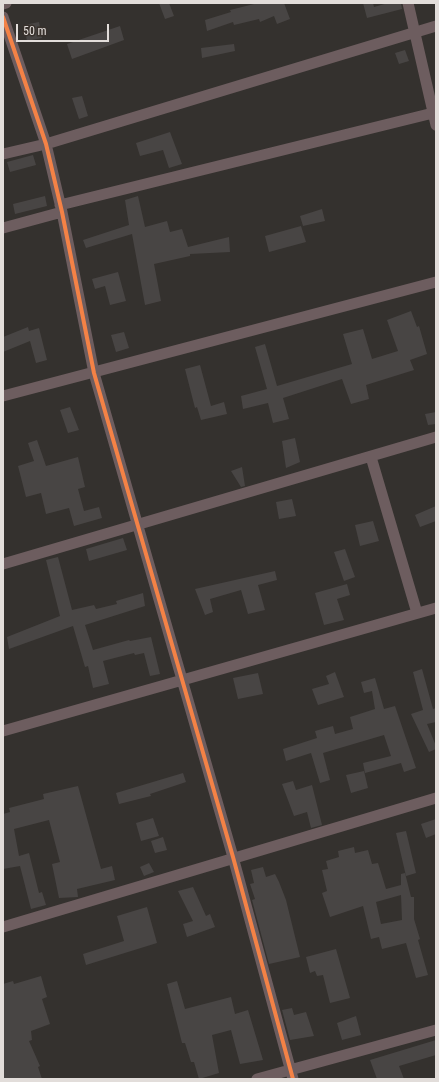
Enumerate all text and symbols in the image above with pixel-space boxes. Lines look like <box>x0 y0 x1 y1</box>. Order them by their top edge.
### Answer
scale bar <box>18 16 111 42</box>
text: 50 m <box>23 24 47 38</box>

